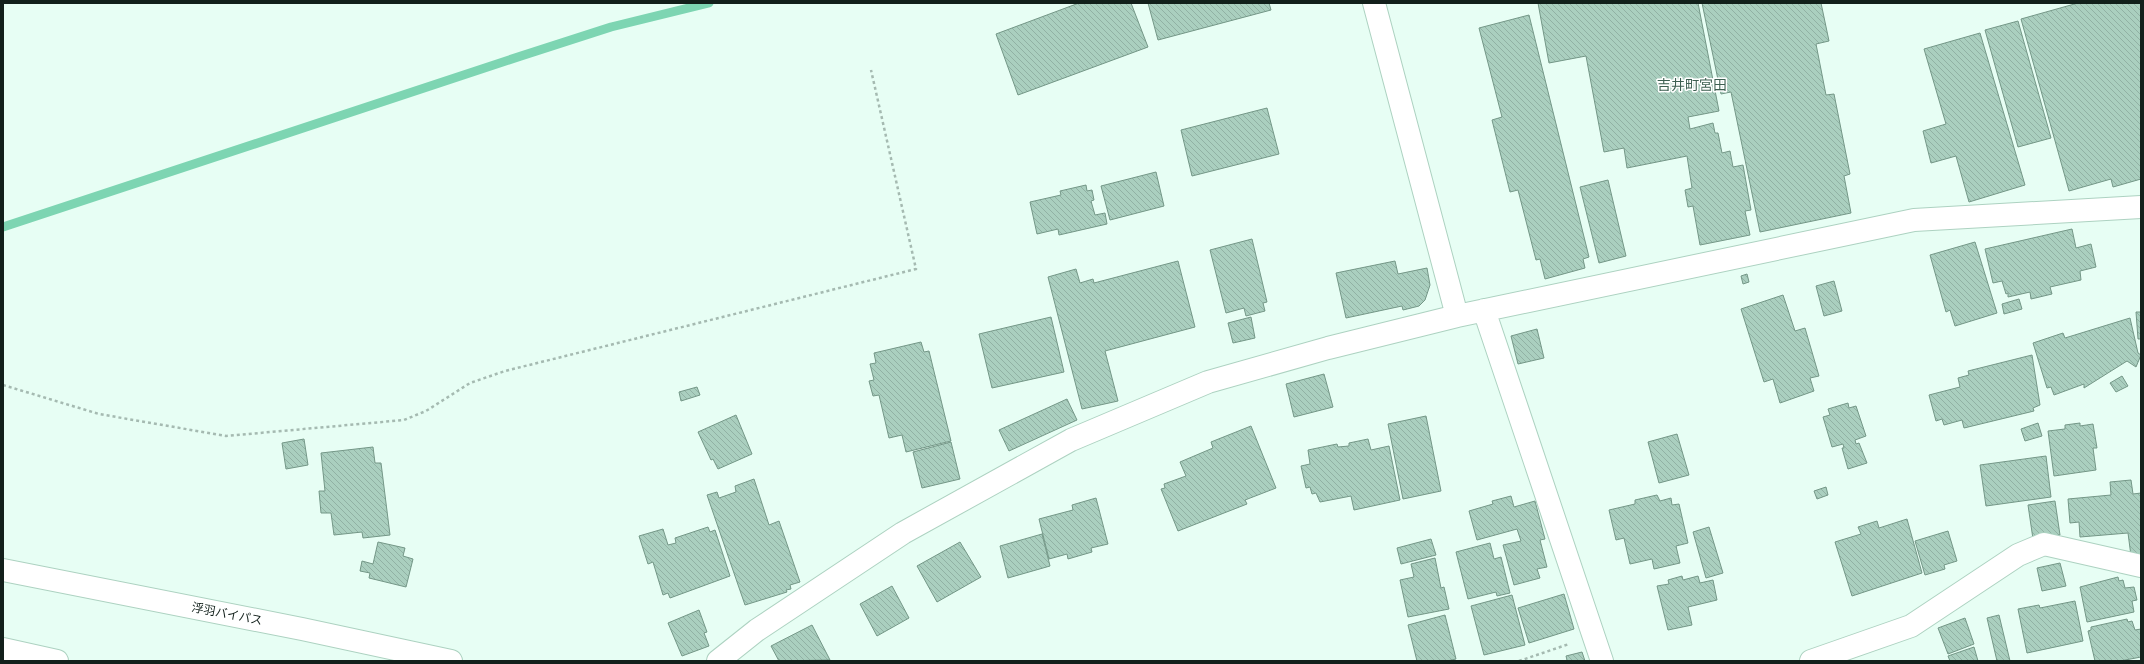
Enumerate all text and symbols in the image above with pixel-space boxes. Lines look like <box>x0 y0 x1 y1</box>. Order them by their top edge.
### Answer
district label: 吉井町宮田 <box>1657 77 1727 93</box>
street label: 浮羽バイパス <box>190 600 264 628</box>

